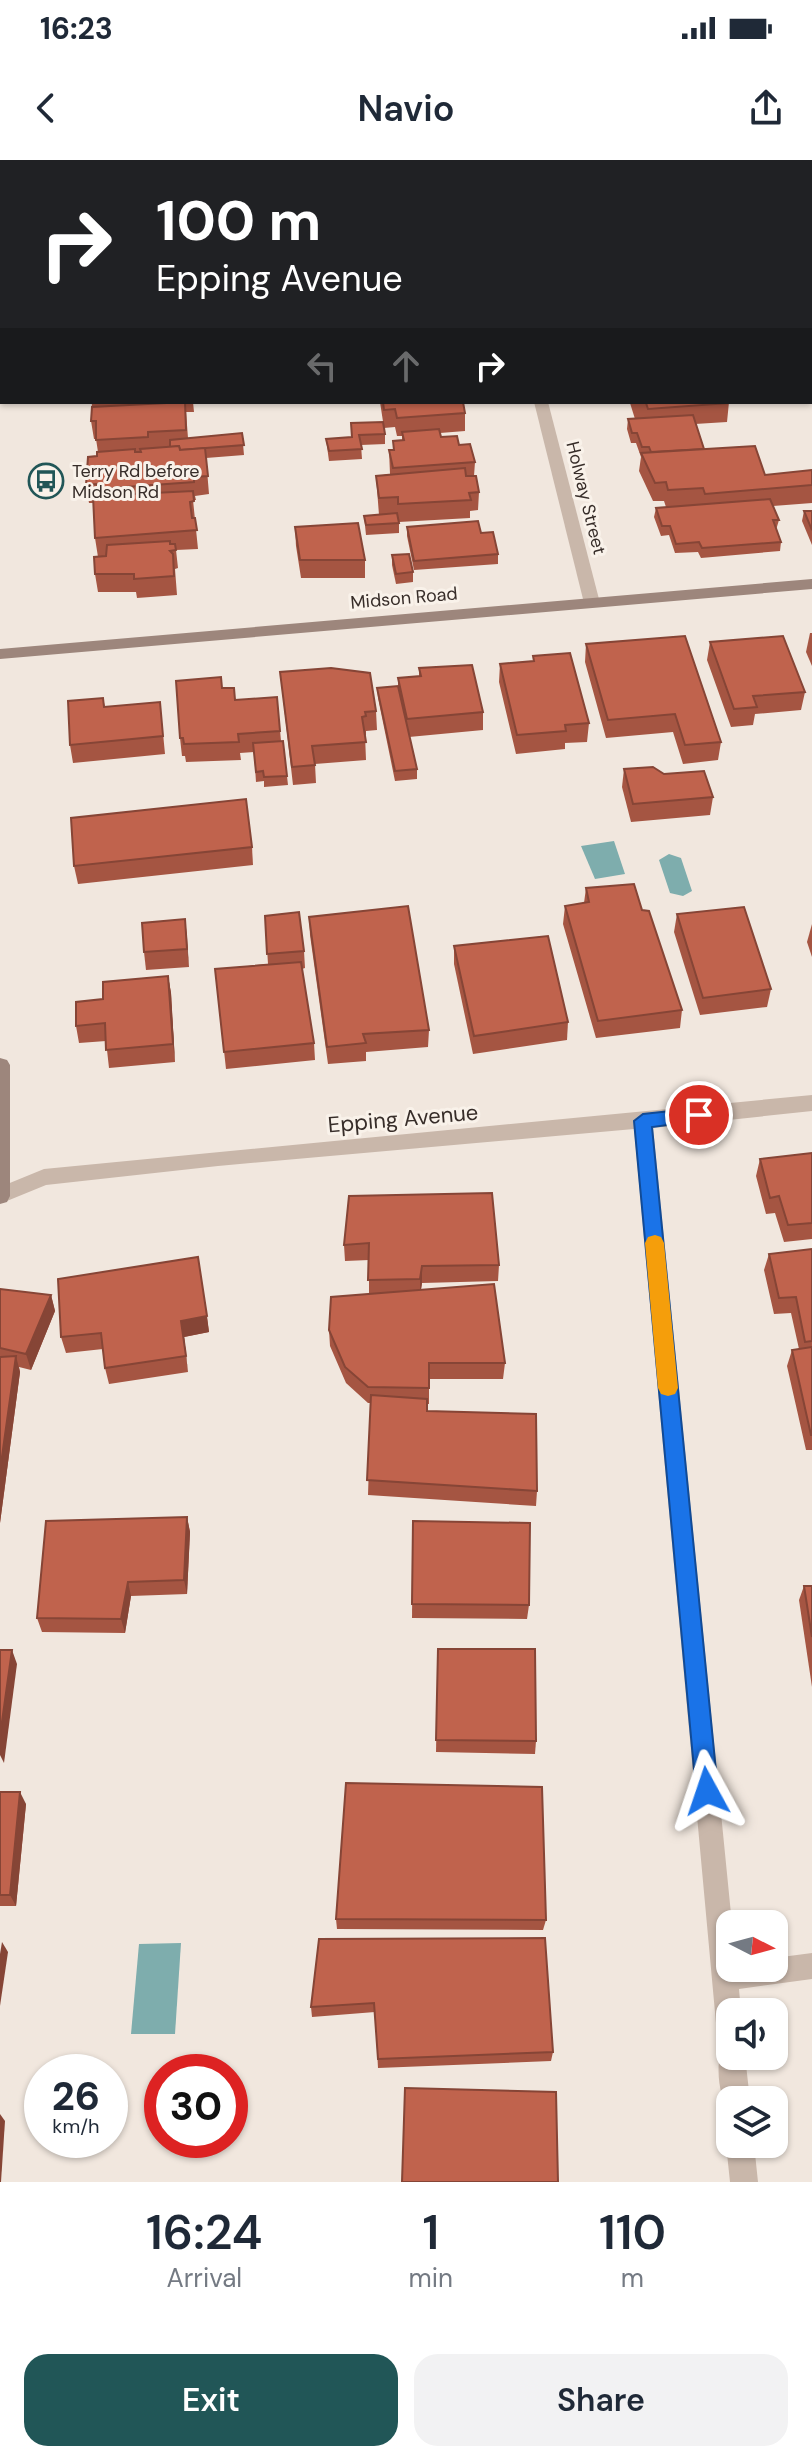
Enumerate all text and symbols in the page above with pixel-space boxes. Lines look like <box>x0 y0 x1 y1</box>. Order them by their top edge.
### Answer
text: 16:23 <box>40 9 113 48</box>
text: Navio <box>357 85 455 132</box>
icon: back <box>24 86 68 130</box>
icon: share <box>744 86 788 130</box>
text: 100 m <box>156 184 321 257</box>
icon: right <box>24 192 128 296</box>
text: Epping Avenue <box>156 255 403 302</box>
icon: left <box>300 344 344 388</box>
icon: ahead <box>384 344 428 388</box>
icon: right <box>468 344 512 388</box>
street label: Holway Street <box>560 439 612 557</box>
place label: Terry Rd before Midson Rd <box>72 459 200 504</box>
bus stop icon: Terry Rd before Midson Rd <box>27 462 65 500</box>
street label: Midson Road <box>349 581 459 615</box>
pin <box>665 1081 733 1149</box>
icon: arrive <box>677 1093 721 1137</box>
street label: Epping Avenue <box>327 1097 479 1140</box>
position arrow <box>665 1749 749 1833</box>
north arrow <box>716 1910 788 1982</box>
map controls <box>716 1910 788 2158</box>
button: sound <box>716 1998 788 2070</box>
speed limit sign: 30 <box>144 2054 248 2158</box>
text: 26 <box>52 2070 100 2122</box>
button: layers <box>716 2086 788 2158</box>
text: km/h <box>52 2113 100 2139</box>
text: 16:24 <box>146 2201 262 2264</box>
text: 1 <box>422 2201 439 2264</box>
text: 110 <box>599 2201 666 2264</box>
text: Arrival <box>166 2261 242 2295</box>
text: min <box>409 2261 453 2295</box>
text: m <box>621 2261 644 2295</box>
button: Exit <box>24 2354 398 2446</box>
button: Share <box>414 2354 788 2446</box>

